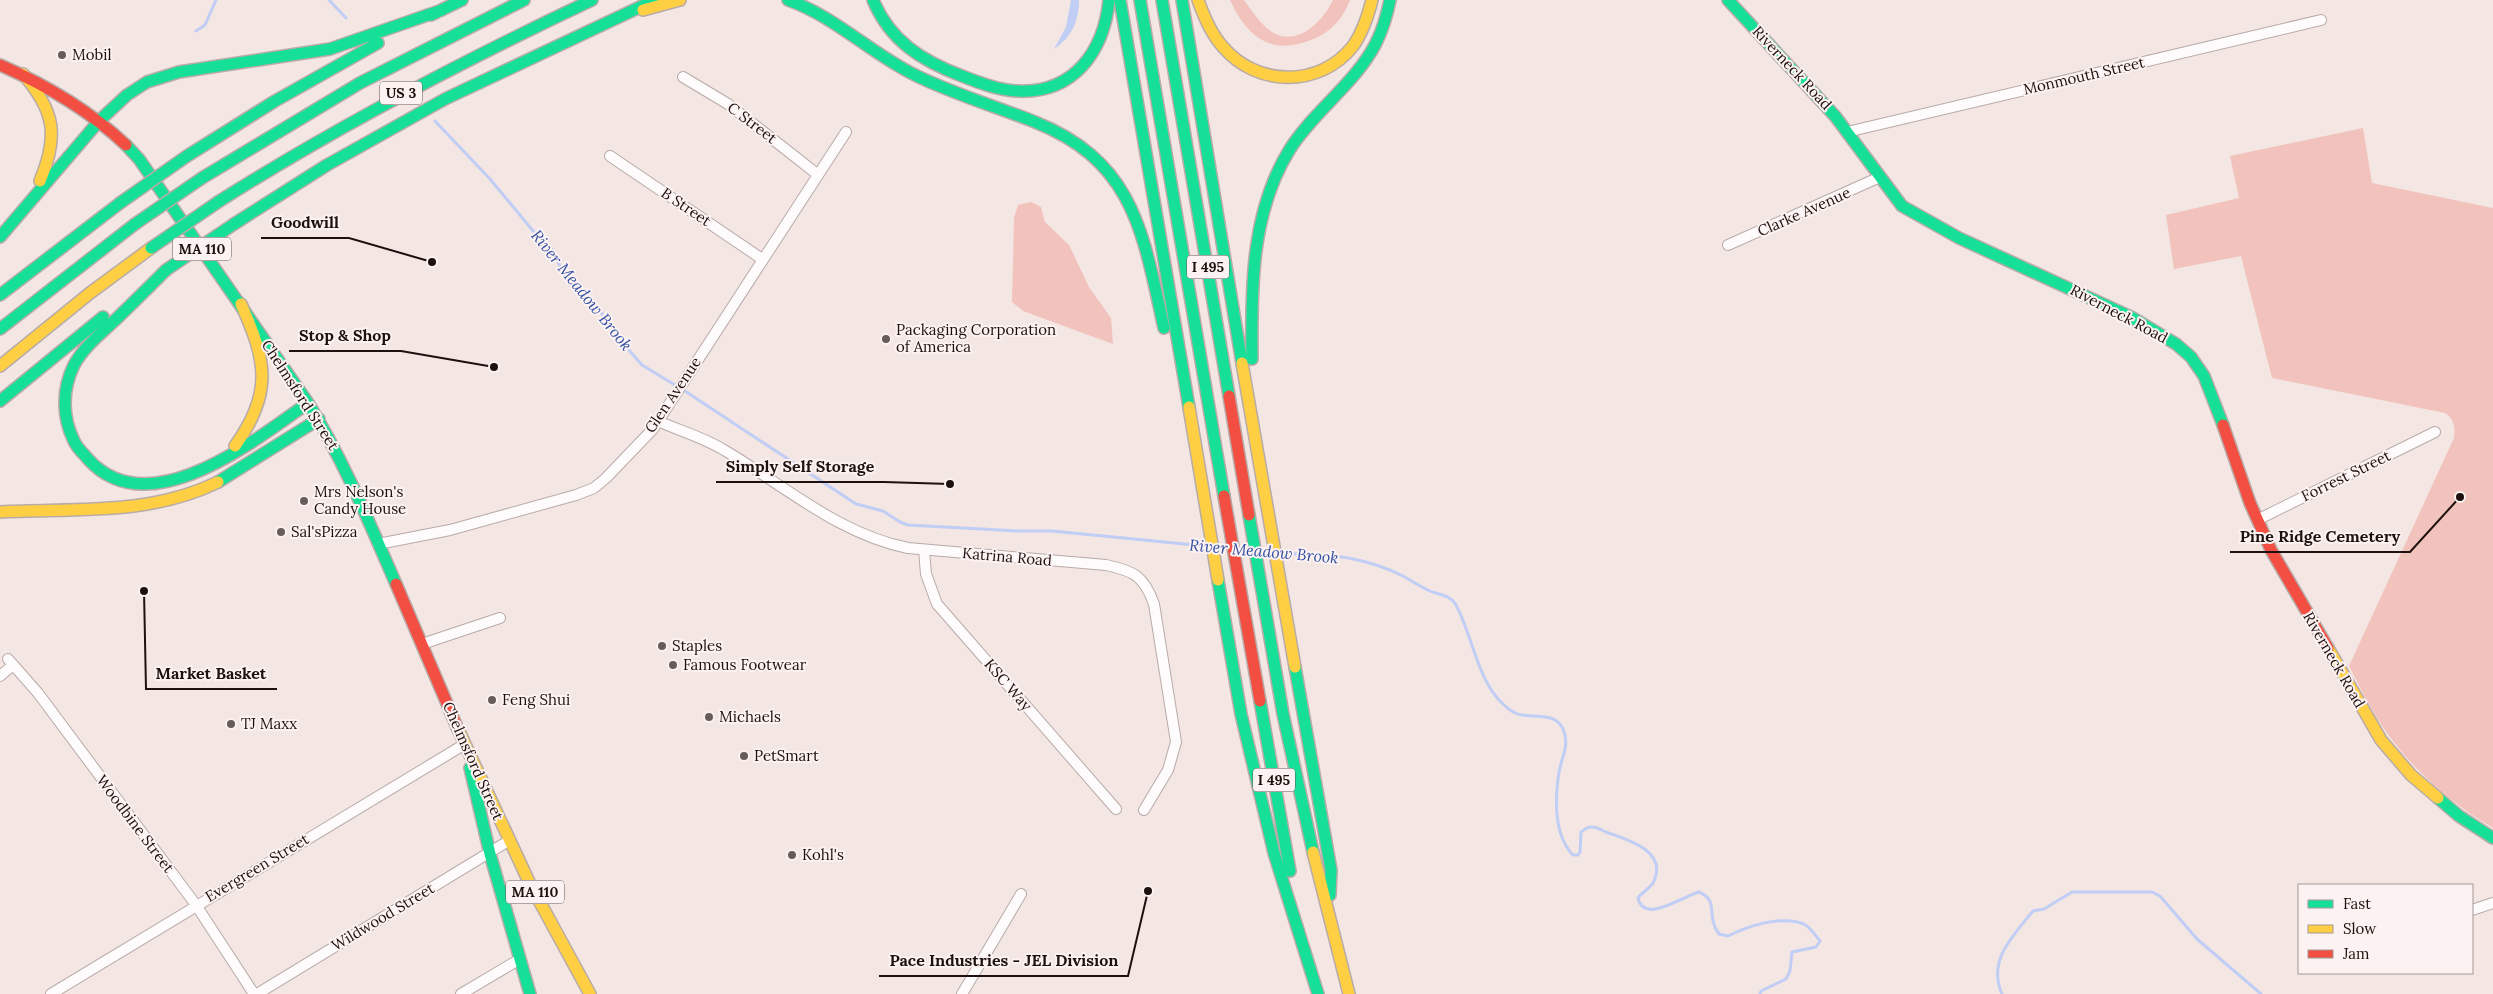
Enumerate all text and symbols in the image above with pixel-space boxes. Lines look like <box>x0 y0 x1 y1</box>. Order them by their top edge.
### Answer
street label: Riverneck Road <box>1749 22 1836 114</box>
place label: Mobil <box>72 45 111 64</box>
marker: Mobil <box>56 49 68 61</box>
street label: Monmouth Street <box>2021 52 2147 99</box>
road number: US 3 <box>380 82 422 105</box>
street label: C Street <box>724 98 781 147</box>
street label: B Street <box>658 183 715 230</box>
street label: Clarke Avenue <box>1754 183 1853 240</box>
callout: Goodwill <box>261 207 349 238</box>
text: Goodwill <box>271 212 339 232</box>
water label: River Meadow Brook <box>527 225 637 355</box>
road number: MA 110 <box>173 238 231 260</box>
road number: I 495 <box>1187 256 1229 278</box>
street label: Riverneck Road <box>2067 280 2171 347</box>
callout: Stop & Shop <box>289 320 401 351</box>
place label: Packaging Corporation of America <box>896 320 1056 356</box>
text: Stop & Shop <box>299 325 391 345</box>
marker: Packaging Corporation of America <box>880 333 892 345</box>
street label: Chelmsford Street <box>258 336 343 454</box>
street label: Glen Avenue <box>640 353 705 436</box>
street label: Forrest Street <box>2298 446 2394 505</box>
callout: Simply Self Storage <box>716 451 884 482</box>
text: Simply Self Storage <box>726 456 875 476</box>
place label: Mrs Nelson's Candy House <box>314 482 406 518</box>
marker: Mrs Nelson's Candy House <box>298 495 310 507</box>
callout: Pine Ridge Cemetery <box>2230 521 2410 552</box>
place label: Sal'sPizza <box>291 522 358 541</box>
marker: Sal'sPizza <box>275 526 287 538</box>
text: Pine Ridge Cemetery <box>2240 526 2401 546</box>
water label: River Meadow Brook <box>1188 535 1340 567</box>
street label: Katrina Road <box>961 543 1053 570</box>
street label: Riverneck Road <box>2299 608 2370 711</box>
place label: Staples <box>672 636 722 655</box>
marker: Staples <box>656 640 668 652</box>
place label: Famous Footwear <box>683 655 807 674</box>
street label: KSC Way <box>981 655 1036 715</box>
callout: Market Basket <box>146 658 277 689</box>
marker: Famous Footwear <box>667 659 679 671</box>
text: Market Basket <box>156 663 267 683</box>
place label: Feng Shui <box>502 690 570 709</box>
marker: Feng Shui <box>486 694 498 706</box>
street label: Chelmsford Street <box>439 699 508 823</box>
place label: Michaels <box>719 707 781 726</box>
marker: Michaels <box>703 711 715 723</box>
place label: TJ Maxx <box>241 714 297 733</box>
marker: TJ Maxx <box>225 718 237 730</box>
place label: PetSmart <box>754 746 819 765</box>
marker: PetSmart <box>738 750 750 762</box>
road number: I 495 <box>1253 768 1295 792</box>
street label: Woodbine Street <box>92 771 178 876</box>
street label: Evergreen Street <box>201 829 312 906</box>
place label: Kohl's <box>802 845 844 864</box>
marker: Kohl's <box>786 849 798 861</box>
street label: Wildwood Street <box>328 878 438 955</box>
road number: MA 110 <box>506 880 564 904</box>
legend <box>2298 884 2473 974</box>
text: Fast <box>2343 894 2371 913</box>
text: Slow <box>2343 919 2376 938</box>
text: Jam <box>2342 944 2370 963</box>
callout: Pace Industries - JEL Division <box>879 945 1128 976</box>
text: Pace Industries - JEL Division <box>889 950 1119 970</box>

